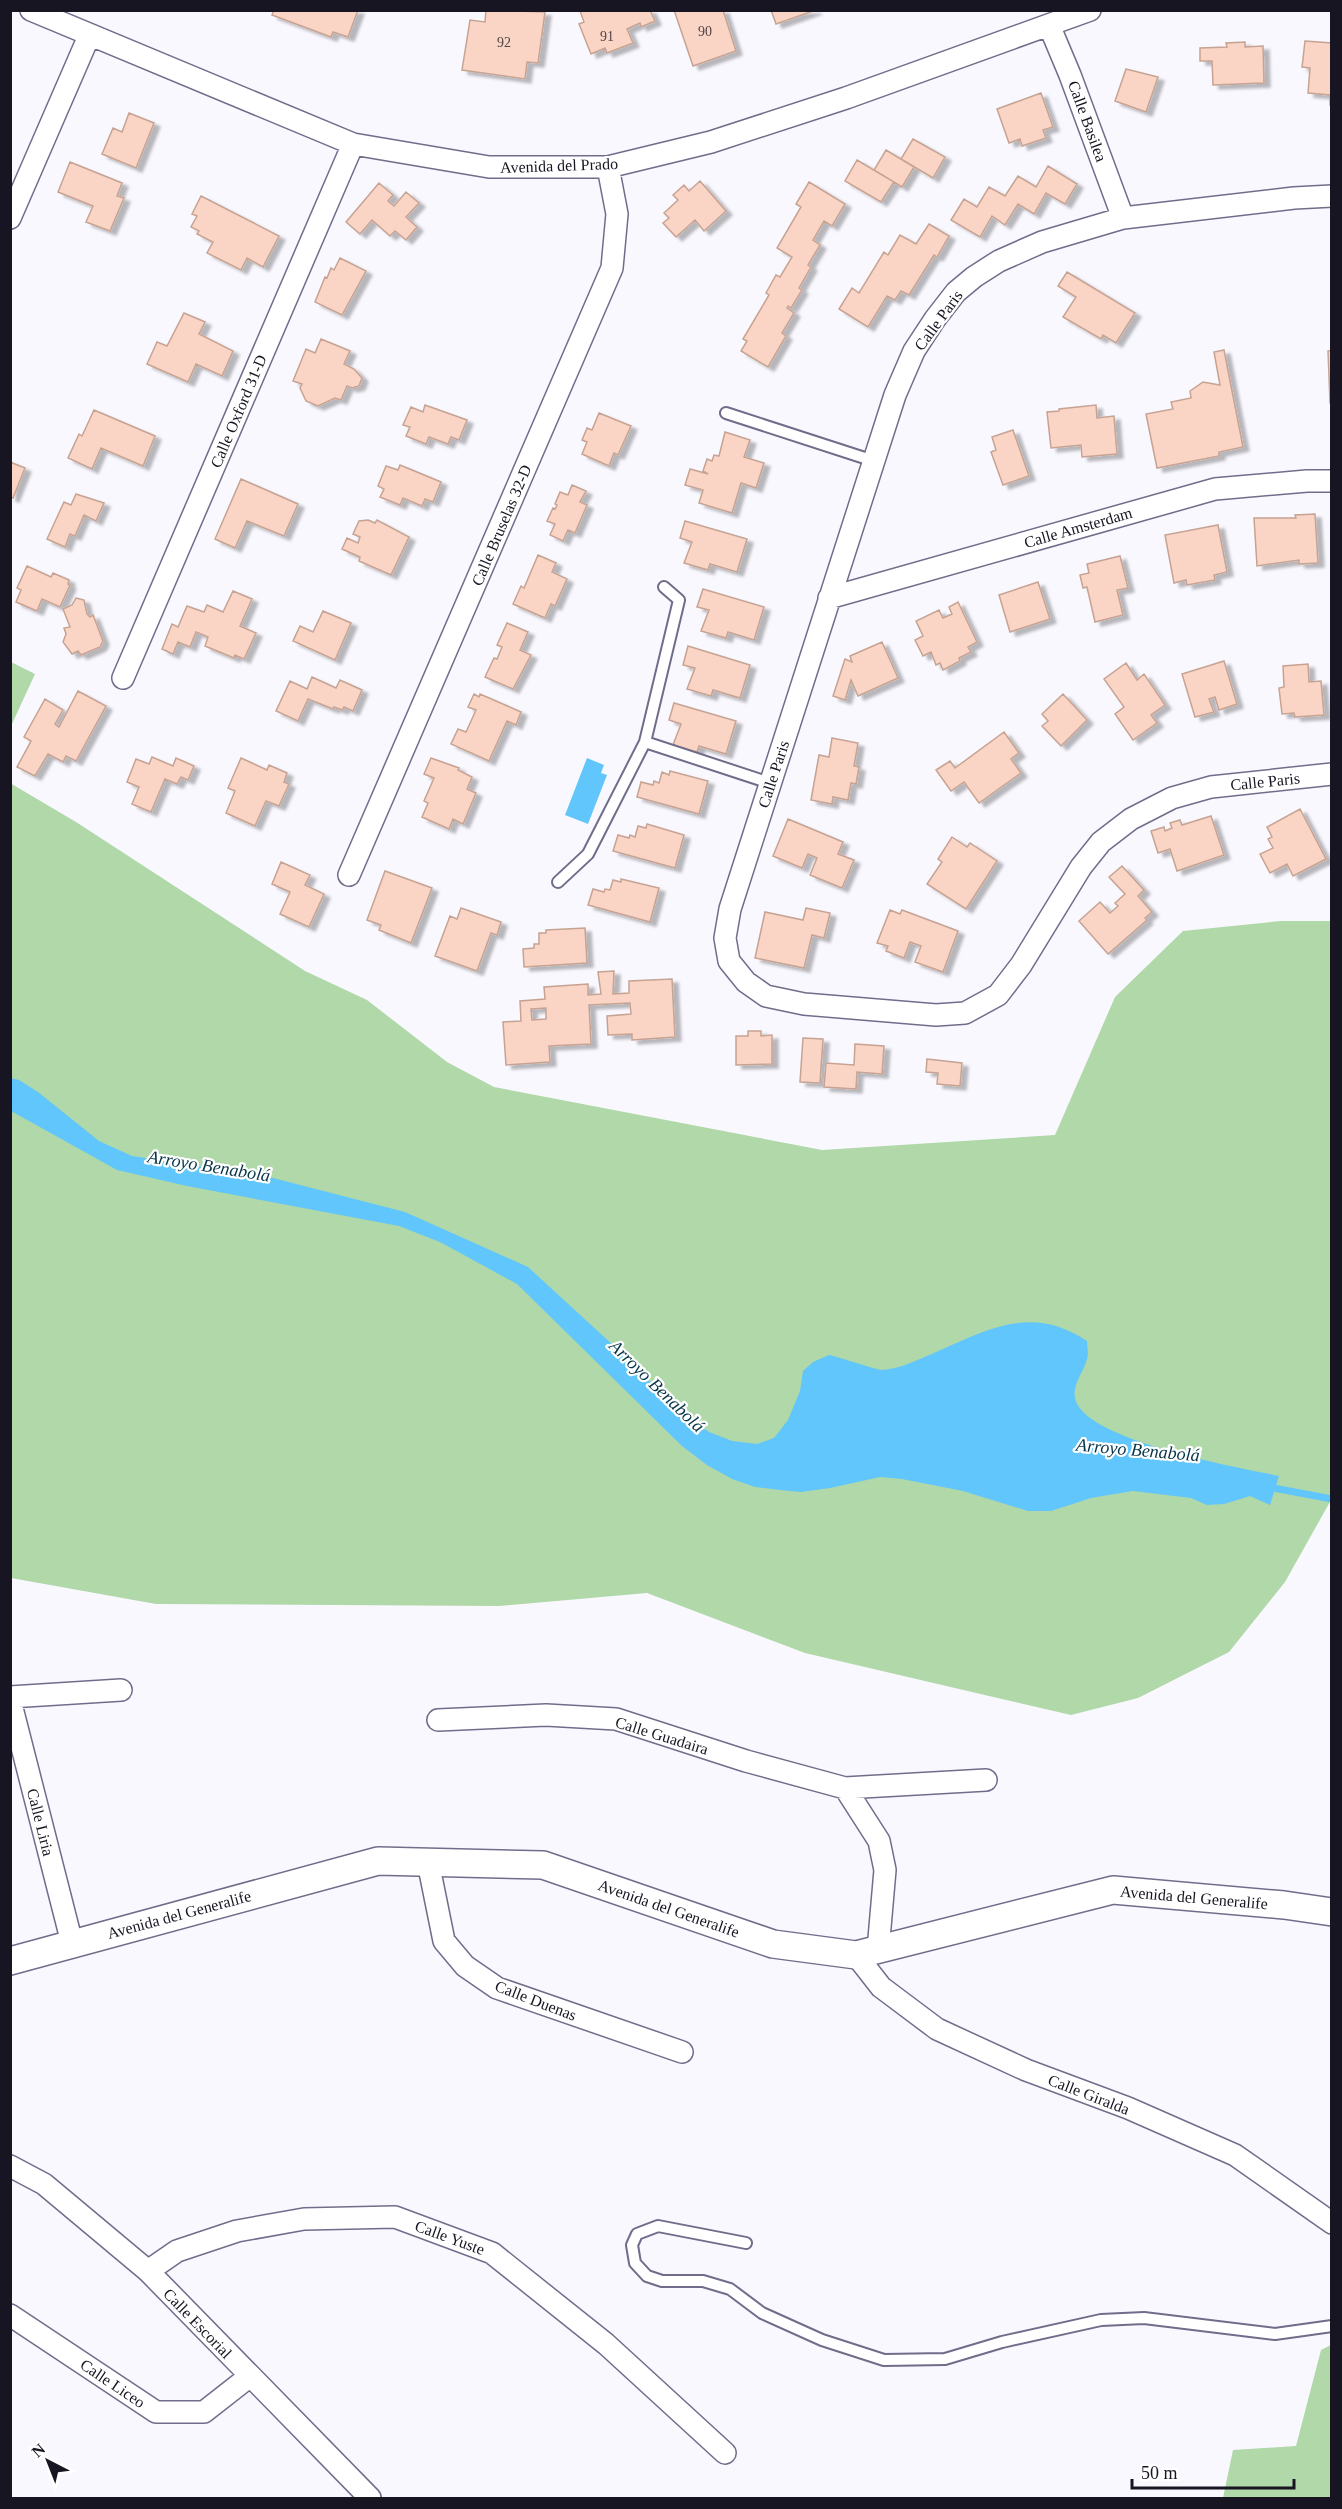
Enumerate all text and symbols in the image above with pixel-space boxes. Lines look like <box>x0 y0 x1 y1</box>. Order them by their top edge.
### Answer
house number: 90 <box>698 24 712 39</box>
house number: 91 <box>600 29 614 44</box>
house number: 92 <box>497 35 511 50</box>
street label: Calle Basilea <box>1065 78 1110 164</box>
street label: Avenida del Prado <box>500 155 618 176</box>
street label: Calle Paris <box>911 287 966 354</box>
street label: Calle Oxford 31-D <box>207 352 270 470</box>
street label: Calle Bruselas 32-D <box>468 462 535 588</box>
street label: Calle Amsterdam <box>1022 504 1135 551</box>
street label: Calle Paris <box>755 738 792 810</box>
street label: Calle Paris <box>1229 769 1301 794</box>
water label: Arroyo Benabolá <box>145 1146 272 1186</box>
water label: Arroyo Benabolá <box>605 1335 708 1436</box>
water label: Arroyo Benabolá <box>1074 1435 1201 1465</box>
street label: Calle Guadaira <box>613 1713 710 1758</box>
street label: Calle Liria <box>24 1787 57 1858</box>
street label: Avenida del Generalife <box>596 1876 742 1941</box>
street label: Avenida del Generalife <box>1119 1883 1268 1912</box>
street label: Avenida del Generalife <box>105 1887 253 1942</box>
street label: Calle Duenas <box>493 1977 579 2024</box>
street label: Calle Giralda <box>1046 2071 1132 2118</box>
street label: Calle Yuste <box>413 2217 487 2258</box>
street label: Calle Escorial <box>160 2285 235 2362</box>
street label: Calle Liceo <box>77 2356 148 2411</box>
north arrow <box>18 2431 78 2491</box>
text: N <box>28 2440 49 2460</box>
scale bar <box>1132 2452 1294 2490</box>
text: 50 m <box>1141 2463 1178 2483</box>

